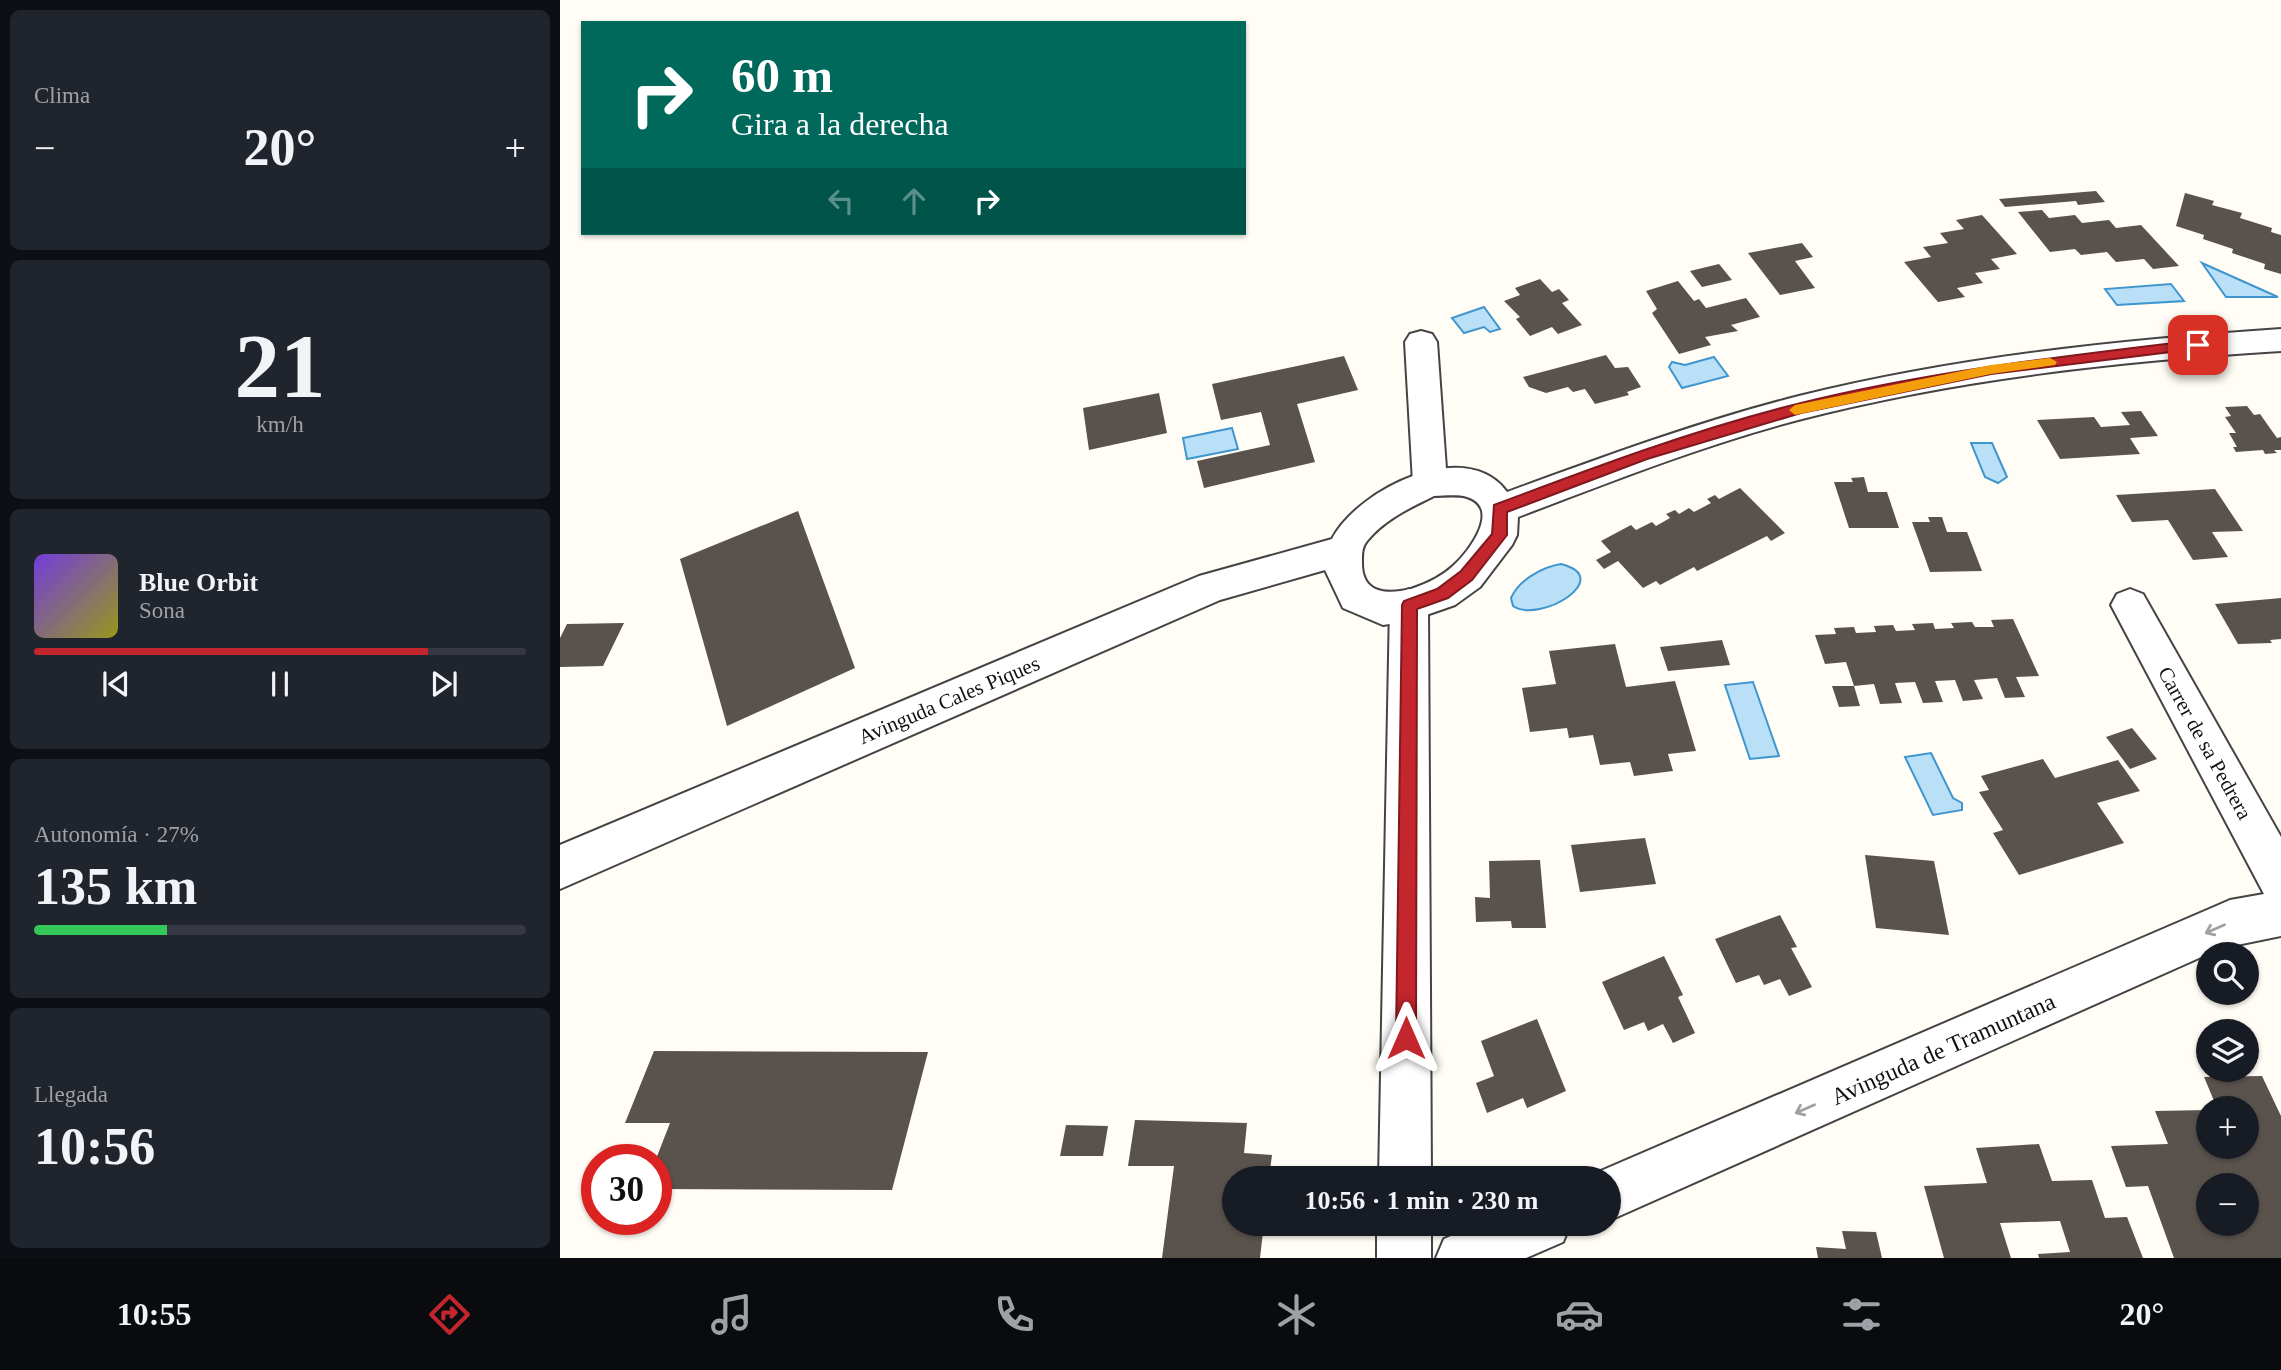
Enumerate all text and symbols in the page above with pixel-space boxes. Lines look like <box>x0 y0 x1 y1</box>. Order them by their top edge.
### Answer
text: 60 m <box>731 48 833 103</box>
icon: right <box>616 49 707 140</box>
text: Clima <box>34 83 90 108</box>
text: Gira a la derecha <box>731 106 949 142</box>
text: 20° <box>244 119 316 176</box>
text: − <box>34 127 55 169</box>
text: + <box>505 127 526 169</box>
icon: left <box>822 182 860 220</box>
icon: ahead <box>895 182 933 220</box>
icon: right <box>968 182 1006 220</box>
pin <box>2168 315 2228 375</box>
text: 21 <box>235 316 326 417</box>
icon: arrive <box>2179 326 2217 364</box>
text: km/h <box>256 412 304 437</box>
text: Blue Orbit <box>139 568 258 597</box>
text: Sona <box>139 598 185 623</box>
street label: Avinguda Cales Piques <box>855 651 1043 749</box>
street label: Carrer de sa Pedrera <box>2153 662 2257 824</box>
icon: previous <box>97 665 135 703</box>
icon: pause <box>261 665 299 703</box>
icon: next <box>425 665 463 703</box>
text: Autonomía · 27% <box>34 822 199 847</box>
text: 135 km <box>34 858 197 915</box>
one-way arrow <box>2205 923 2226 936</box>
map controls <box>2196 942 2259 1236</box>
button: search <box>2196 942 2259 1005</box>
street label: Avinguda de Tramuntana <box>1827 988 2059 1110</box>
position arrow <box>1369 1001 1443 1075</box>
button: layers <box>2196 1019 2259 1082</box>
text: Llegada <box>34 1082 108 1107</box>
button: + <box>2196 1096 2259 1159</box>
one-way arrow <box>1794 1103 1816 1116</box>
text: 10:56 <box>34 1118 155 1175</box>
speed limit sign: 30 <box>581 1144 672 1235</box>
button: − <box>2196 1173 2259 1236</box>
text: 10:56 · 1 min · 230 m <box>1305 1186 1539 1215</box>
icon: directions <box>425 1290 474 1339</box>
icon: music <box>707 1290 756 1339</box>
icon: phone <box>990 1290 1039 1339</box>
icon: climate <box>1272 1290 1321 1339</box>
icon: car <box>1555 1290 1604 1339</box>
icon: filters <box>1837 1290 1886 1339</box>
text: 10:55 <box>117 1296 191 1332</box>
text: 20° <box>2119 1296 2164 1332</box>

